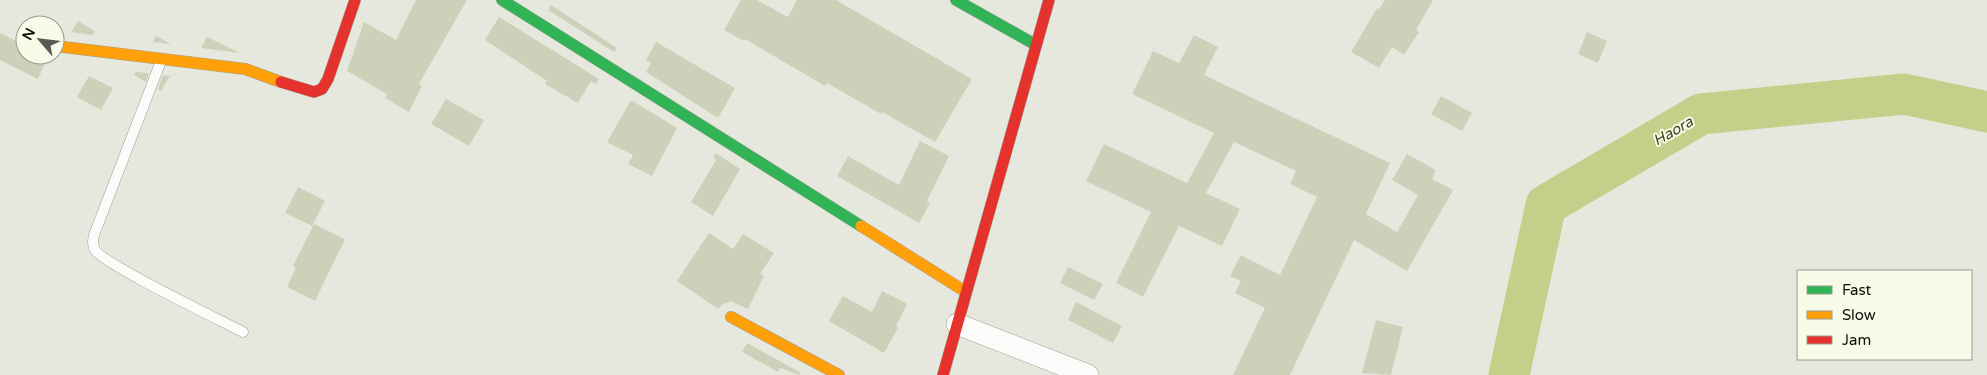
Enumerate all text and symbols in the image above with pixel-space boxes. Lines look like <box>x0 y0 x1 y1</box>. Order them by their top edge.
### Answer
north arrow <box>15 15 65 65</box>
text: N <box>19 25 39 43</box>
water label: Haora <box>1650 112 1697 150</box>
legend <box>1797 270 1972 360</box>
text: Fast <box>1842 281 1872 299</box>
text: Slow <box>1842 306 1876 324</box>
text: Jam <box>1842 331 1871 349</box>

